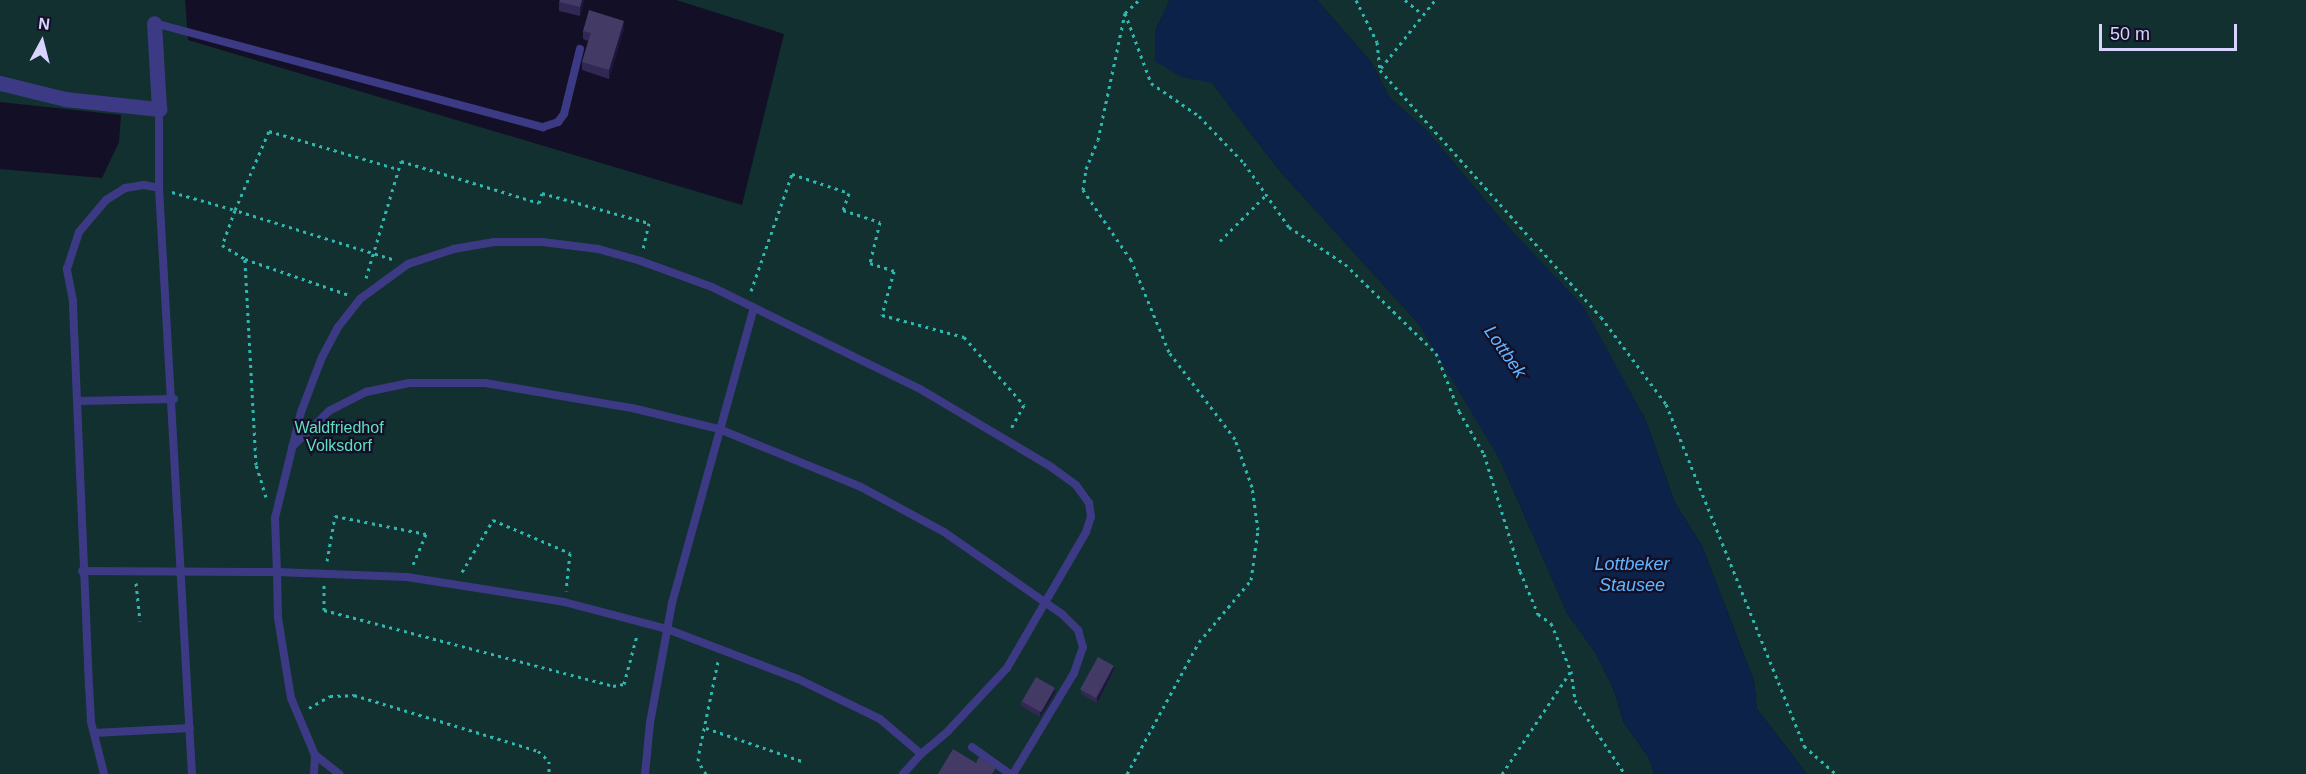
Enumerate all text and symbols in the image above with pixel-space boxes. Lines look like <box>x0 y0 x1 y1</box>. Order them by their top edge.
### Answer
north arrow <box>12 12 72 72</box>
scale bar <box>2102 12 2240 50</box>
text: N <box>37 14 51 33</box>
text: 50 m <box>2110 24 2150 44</box>
water label: Lottbek <box>1479 322 1531 382</box>
park label: Waldfriedhof Volksdorf <box>294 418 384 456</box>
water label: Lottbeker Stausee <box>1594 554 1670 596</box>

